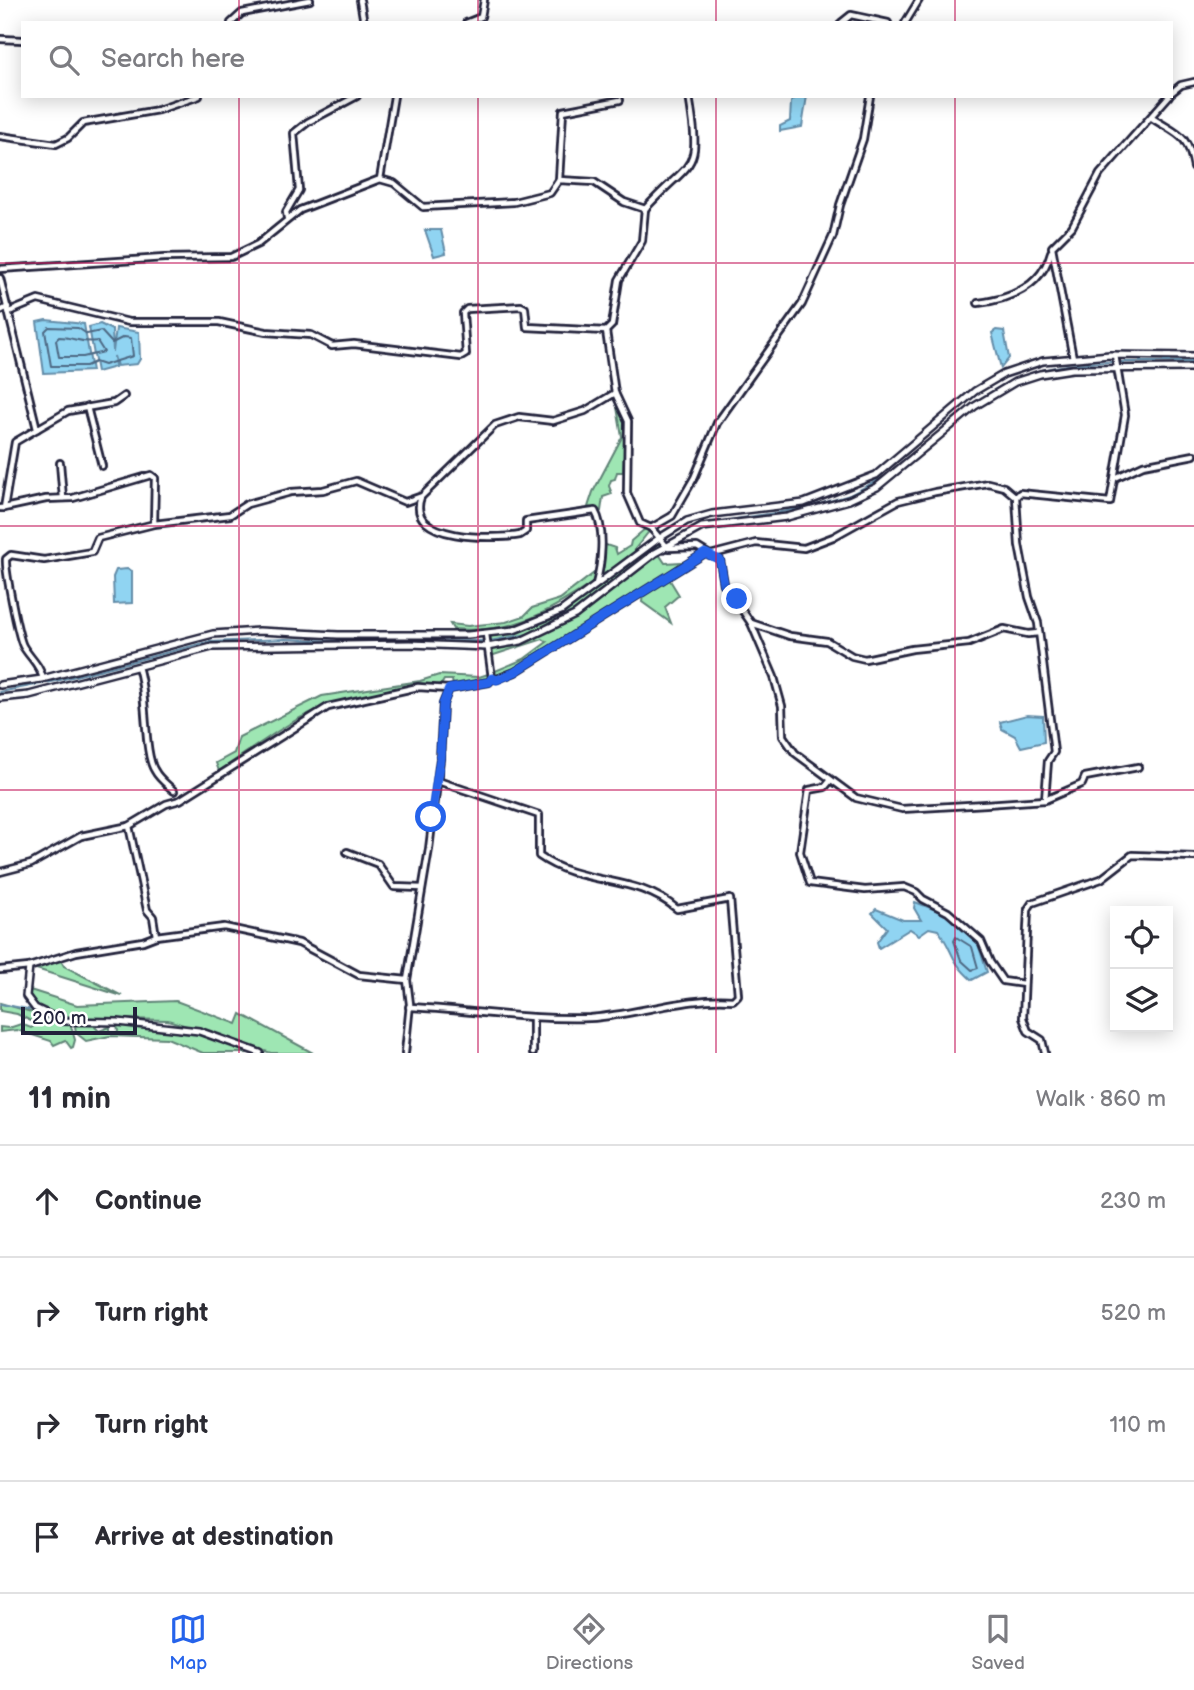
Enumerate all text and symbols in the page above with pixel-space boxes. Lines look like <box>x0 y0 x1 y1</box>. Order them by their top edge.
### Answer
search box <box>21 21 1173 98</box>
icon: search <box>45 41 83 79</box>
text: Search here <box>101 44 245 75</box>
route end <box>721 583 752 614</box>
route start <box>415 801 446 832</box>
map controls <box>1110 906 1173 1032</box>
button: locate <box>1110 906 1173 969</box>
button: layers <box>1110 969 1173 1032</box>
scale bar <box>21 1004 136 1036</box>
text: 200 m <box>32 1007 86 1030</box>
text: 11 min <box>28 1081 111 1117</box>
text: Walk · 860 m <box>1036 1085 1166 1113</box>
icon: ahead <box>28 1182 66 1220</box>
text: Continue <box>95 1186 202 1217</box>
text: 230 m <box>1100 1187 1166 1215</box>
icon: right <box>28 1294 66 1332</box>
text: Turn right <box>95 1298 208 1329</box>
text: 520 m <box>1100 1299 1166 1327</box>
icon: right <box>28 1406 66 1444</box>
text: Turn right <box>95 1410 208 1441</box>
text: 110 m <box>1109 1411 1166 1439</box>
icon: arrive <box>28 1518 66 1556</box>
text: Arrive at destination <box>95 1522 334 1553</box>
tab: Map <box>169 1610 207 1675</box>
tab: Directions <box>546 1610 633 1675</box>
tab: Saved <box>971 1610 1025 1675</box>

